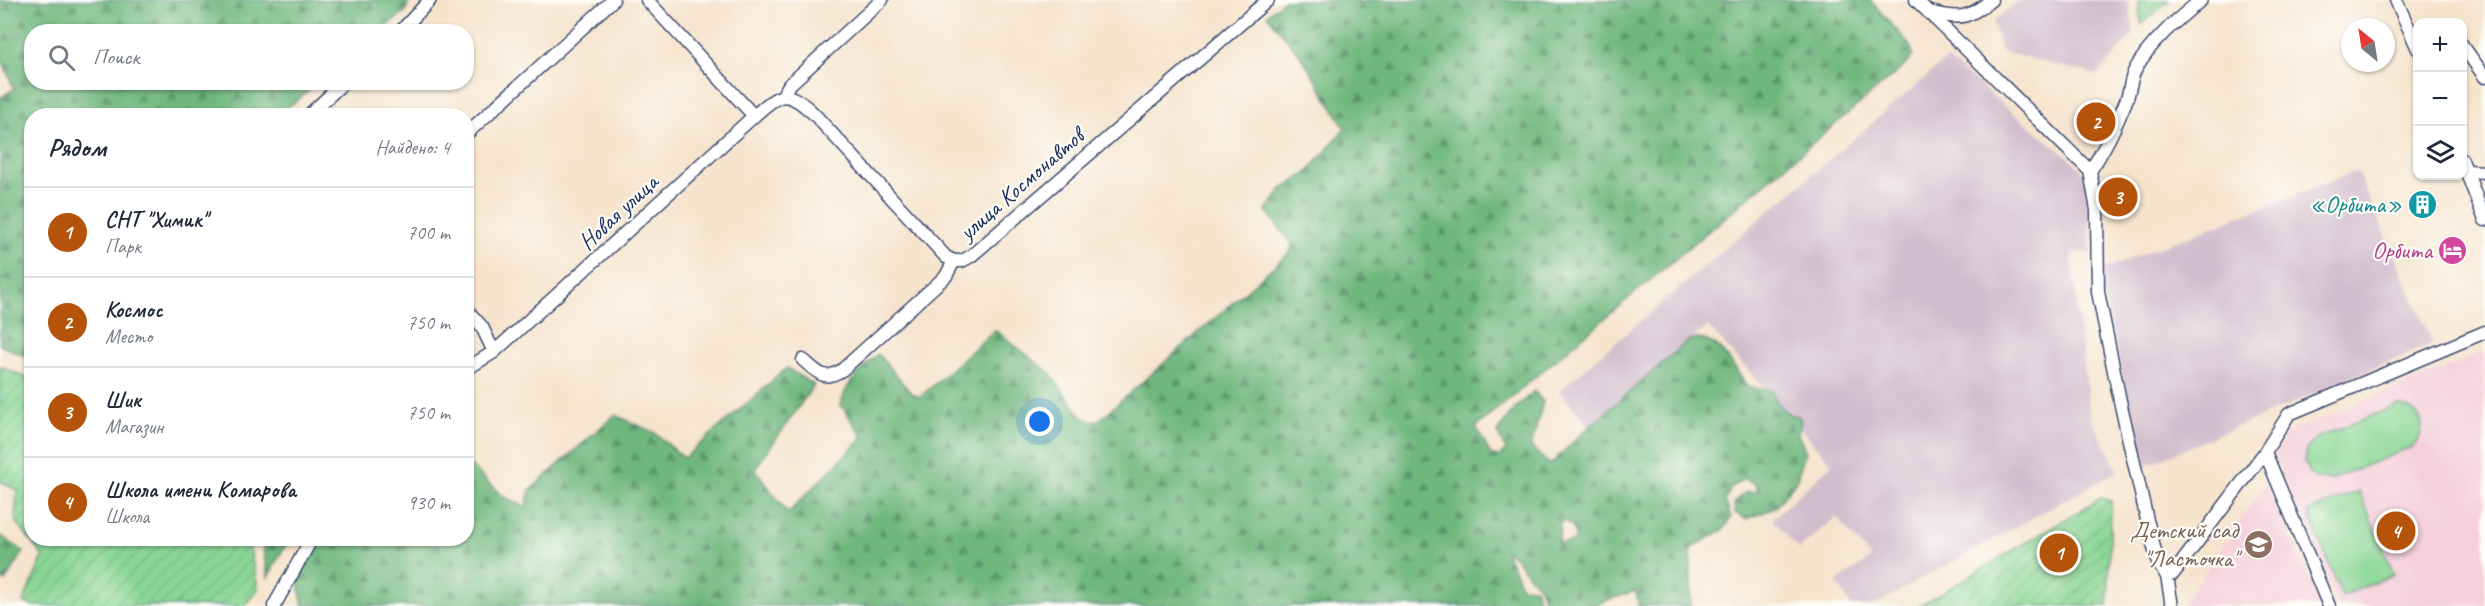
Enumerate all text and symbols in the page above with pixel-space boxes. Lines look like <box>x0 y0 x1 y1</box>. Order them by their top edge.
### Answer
north arrow <box>2341 18 2395 72</box>
map controls <box>2413 18 2467 180</box>
button: + <box>2413 18 2467 72</box>
search box <box>24 24 474 90</box>
icon: search <box>45 41 78 74</box>
text: Поиск <box>93 43 139 71</box>
button: − <box>2413 72 2467 126</box>
pin: 2 <box>2076 100 2116 144</box>
street label: улица Космонавтов <box>951 119 1093 248</box>
button: layers <box>2413 126 2467 180</box>
text: Рядом <box>48 131 106 164</box>
text: Найдено: 4 <box>375 135 450 160</box>
street label: Новая улица <box>572 166 666 256</box>
pin: 3 <box>2098 174 2138 220</box>
building icon: «Орбита» <box>2407 188 2439 220</box>
place label: «Орбита» <box>2310 189 2402 219</box>
text: СНТ "Химик" <box>105 206 207 234</box>
text: 1 <box>63 220 72 245</box>
text: 700 m <box>407 220 450 245</box>
text: Парк <box>105 234 141 259</box>
hotel icon: Орбита <box>2437 234 2469 266</box>
place label: Орбита <box>2372 235 2433 265</box>
text: Космос <box>105 296 163 324</box>
text: 2 <box>63 310 72 335</box>
text: 750 m <box>407 310 450 335</box>
text: Место <box>105 324 152 349</box>
text: Шик <box>105 386 140 414</box>
text: 3 <box>63 400 72 425</box>
text: 750 m <box>407 400 450 425</box>
your location <box>1025 407 1054 436</box>
text: Магазин <box>105 414 163 439</box>
text: Школа имени Комарова <box>105 476 296 504</box>
text: 4 <box>63 490 72 515</box>
text: 930 m <box>407 490 450 515</box>
text: Школа <box>105 504 149 529</box>
pin: 4 <box>2376 508 2416 554</box>
place label: Детский сад "Ласточка" <box>2130 515 2243 573</box>
school or university icon: Детский сад "Ласточка" <box>2243 528 2275 560</box>
pin: 1 <box>2040 530 2078 576</box>

